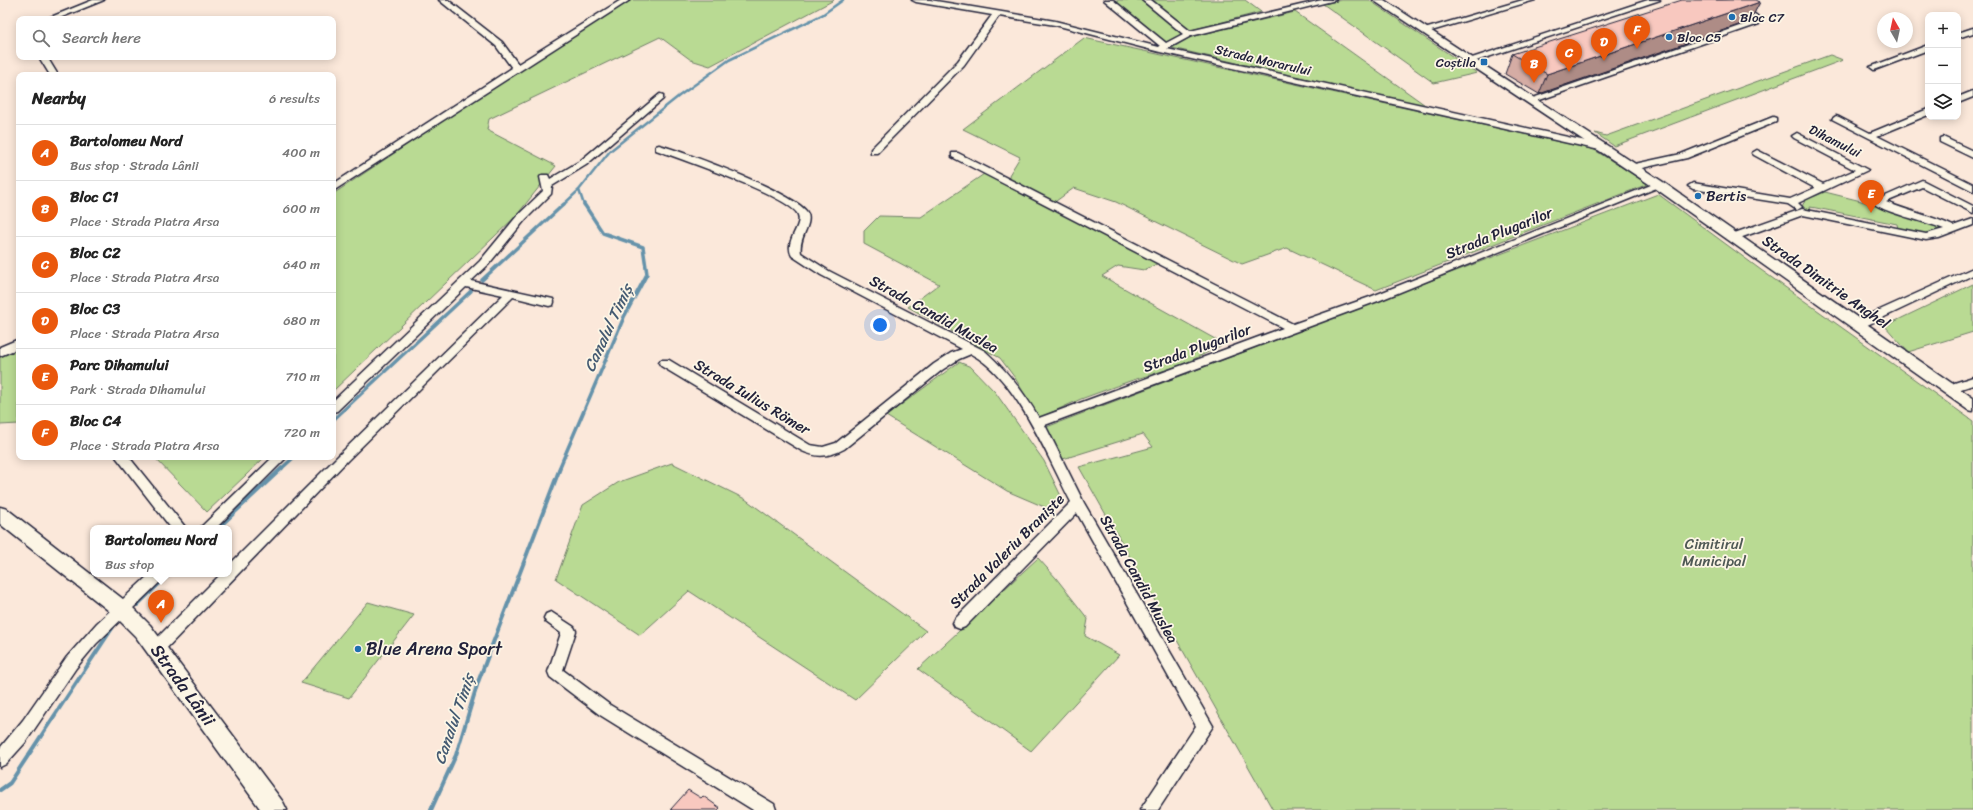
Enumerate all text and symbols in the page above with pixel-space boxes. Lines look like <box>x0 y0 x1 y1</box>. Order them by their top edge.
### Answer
place label: Bloc C7 <box>1740 6 1785 29</box>
marker: Bloc C7 <box>1727 12 1737 22</box>
north arrow <box>1877 12 1913 48</box>
map controls <box>1925 12 1961 120</box>
button: + <box>1925 12 1961 48</box>
search box <box>16 16 336 60</box>
pin: F <box>1624 16 1650 49</box>
text: Search here <box>62 25 141 51</box>
place label: Bloc C5 <box>1677 26 1721 49</box>
icon: search <box>30 27 52 49</box>
pin: D <box>1591 28 1617 61</box>
marker: Bloc C5 <box>1664 32 1674 42</box>
street label: Strada Morarului <box>1213 38 1314 82</box>
pin: C <box>1556 39 1582 72</box>
button: − <box>1925 48 1961 84</box>
pin: B <box>1521 50 1547 83</box>
place label: Coștila <box>1436 51 1476 74</box>
marker: Coștila <box>1479 57 1489 67</box>
text: Nearby <box>32 83 86 113</box>
button: layers <box>1925 84 1961 120</box>
text: 6 results <box>269 87 320 110</box>
street label: Dihamului <box>1805 118 1865 164</box>
text: Bartolomeu Nord <box>70 128 182 154</box>
text: A <box>41 141 49 164</box>
text: 400 m <box>282 141 320 164</box>
text: Bus stop · Strada Lânii <box>70 154 199 177</box>
pin: E <box>1858 180 1884 213</box>
place label: Bertis <box>1706 183 1747 209</box>
text: Bloc C1 <box>70 184 119 210</box>
marker: Bertis <box>1693 191 1703 201</box>
text: B <box>41 197 49 220</box>
text: 600 m <box>283 197 320 220</box>
street label: Strada Plugarilor <box>1441 199 1557 266</box>
text: Place · Strada Piatra Arsa <box>70 210 219 233</box>
street label: Strada Dimitrie Anghel <box>1757 228 1896 336</box>
text: Bloc C2 <box>70 240 121 266</box>
text: C <box>41 253 49 276</box>
text: 640 m <box>283 253 320 276</box>
text: Place · Strada Piatra Arsa <box>70 266 219 289</box>
street label: Strada Candid Muslea <box>865 268 1004 361</box>
water label: Canalul Timiș <box>575 277 642 377</box>
text: Bloc C3 <box>70 296 120 322</box>
text: D <box>41 309 49 332</box>
text: 680 m <box>283 309 320 332</box>
your location <box>870 315 890 335</box>
street label: Strada Plugarilor <box>1139 316 1256 380</box>
text: Place · Strada Piatra Arsa <box>70 322 219 345</box>
text: Parc Dihamului <box>70 352 169 378</box>
street label: Strada Iulius Römer <box>689 352 816 443</box>
text: E <box>41 365 49 388</box>
text: 710 m <box>285 365 320 388</box>
text: Park · Strada Dihamului <box>70 378 205 401</box>
text: Bloc C4 <box>70 408 121 434</box>
text: F <box>41 421 49 444</box>
text: 720 m <box>283 421 320 444</box>
text: Place · Strada Piatra Arsa <box>70 434 219 457</box>
street label: Strada Valeriu Braniște <box>943 487 1071 615</box>
street label: Strada Candid Muslea <box>1093 510 1186 649</box>
popup <box>90 525 232 577</box>
text: Bartolomeu Nord <box>105 527 217 553</box>
park label: Cimitirul Municipal <box>1682 531 1747 574</box>
text: Bus stop <box>105 553 154 576</box>
pin: A <box>148 590 174 623</box>
place label: Blue Arena Sport <box>366 633 503 665</box>
street label: Strada Lânii <box>142 637 225 734</box>
marker: Blue Arena Sport <box>353 644 363 654</box>
water label: Canalul Timiș <box>425 667 484 768</box>

